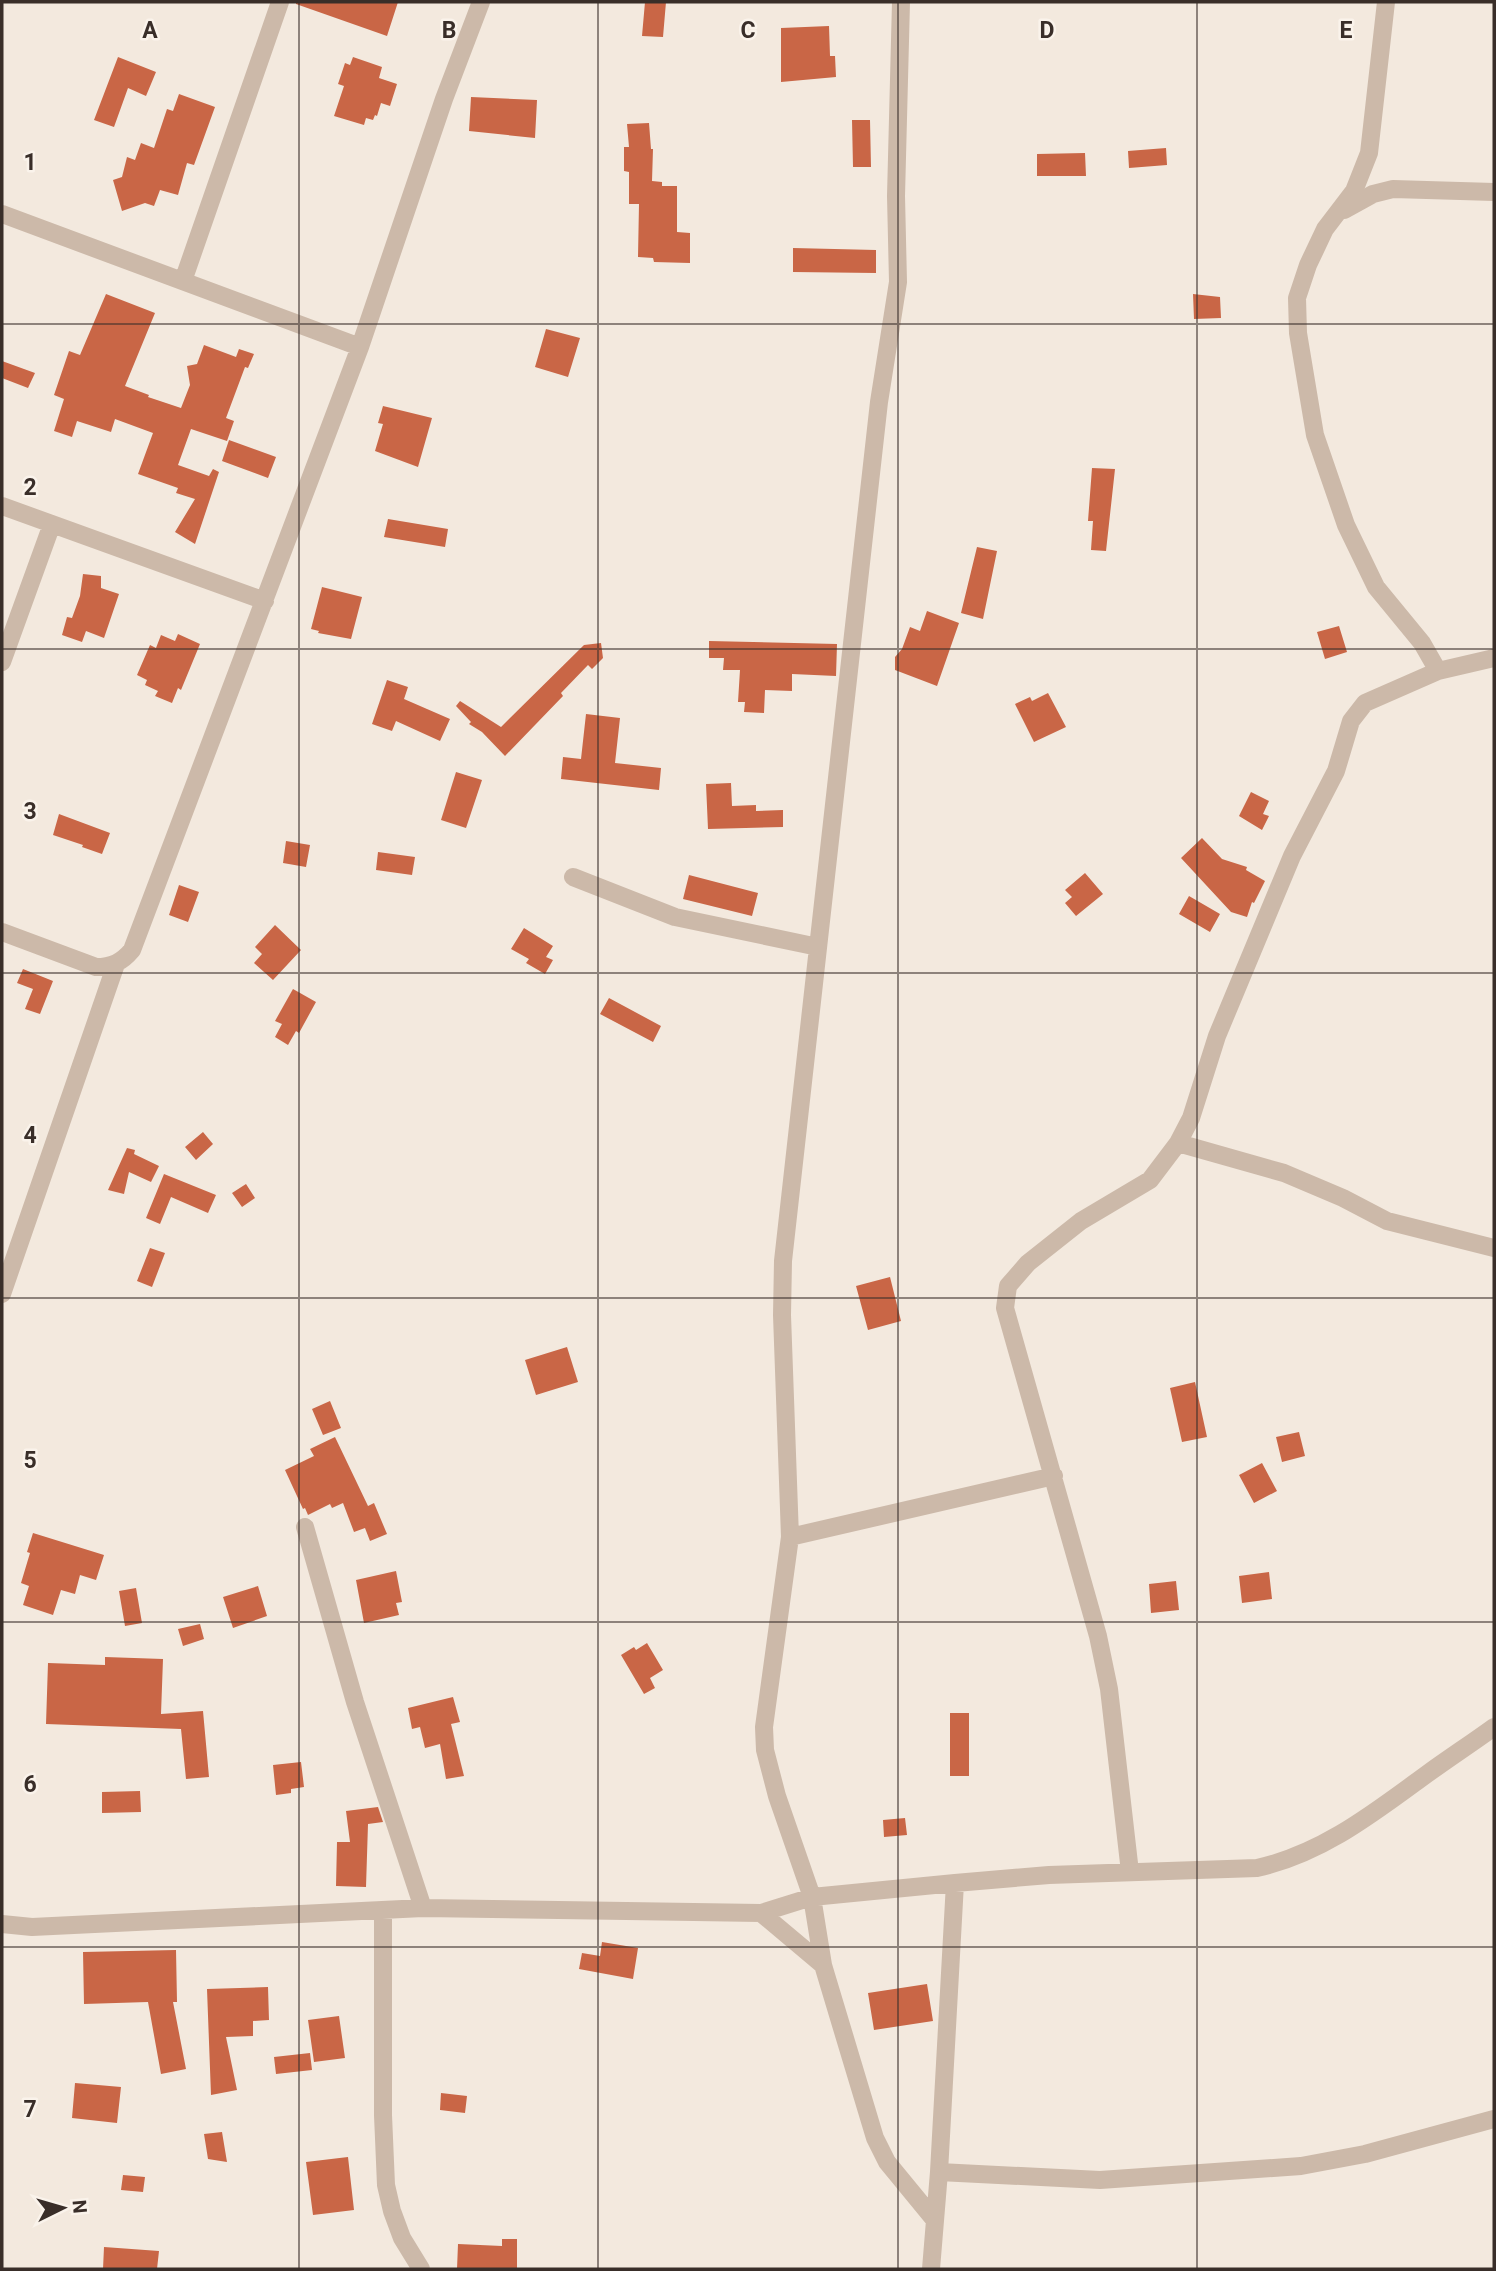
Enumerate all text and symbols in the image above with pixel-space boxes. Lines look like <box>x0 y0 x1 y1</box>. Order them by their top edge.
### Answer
text: A <box>142 17 158 44</box>
text: B <box>442 17 456 44</box>
text: C <box>740 17 756 44</box>
text: D <box>1040 17 1054 44</box>
text: E <box>1340 17 1353 44</box>
text: 1 <box>23 149 37 176</box>
text: 2 <box>23 474 37 501</box>
text: 3 <box>23 798 37 825</box>
text: 4 <box>23 1122 37 1149</box>
text: 5 <box>23 1447 37 1474</box>
text: 6 <box>23 1771 37 1798</box>
text: 7 <box>23 2096 37 2123</box>
north arrow <box>28 2173 98 2243</box>
text: N <box>67 2199 91 2214</box>

